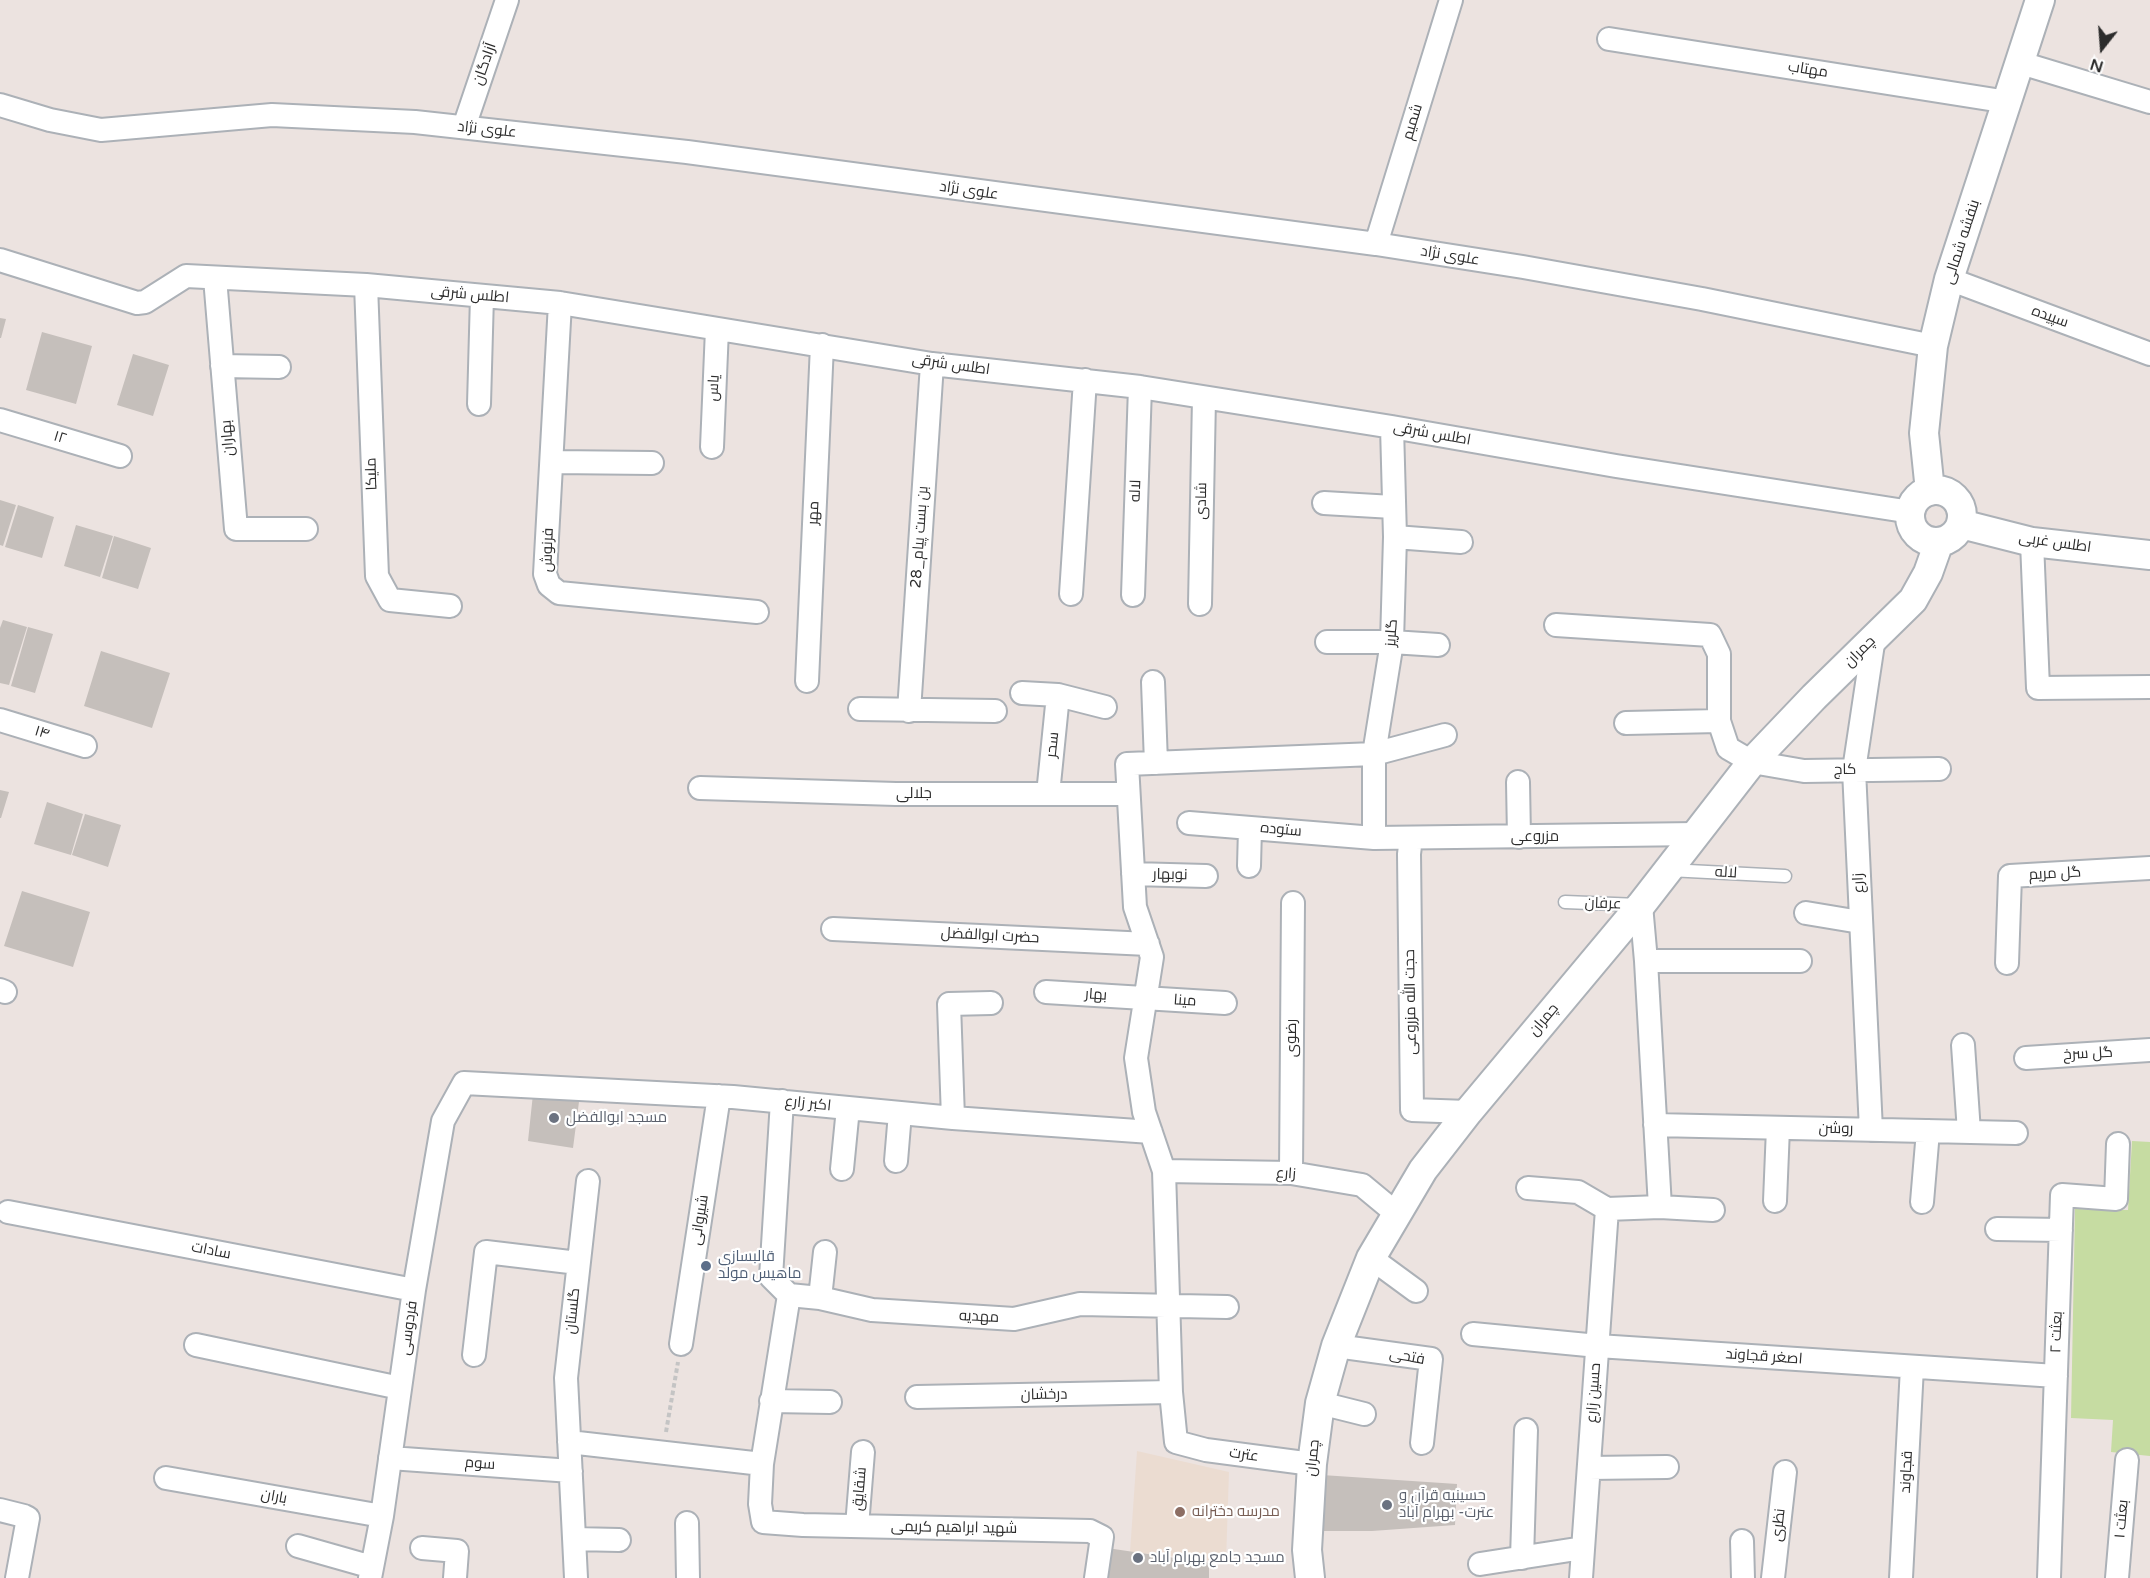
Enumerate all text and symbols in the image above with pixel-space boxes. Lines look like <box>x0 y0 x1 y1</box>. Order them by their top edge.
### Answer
north arrow <box>2072 18 2132 78</box>
street label: آزادگان <box>469 40 501 88</box>
text: N <box>2088 54 2106 77</box>
street label: مهتاب <box>1787 58 1829 82</box>
street label: شمیم <box>1399 102 1427 142</box>
street label: علوی نژاد <box>457 118 517 142</box>
street label: علوی نژاد <box>938 178 1000 204</box>
street label: بنفشه شمالی <box>1940 197 1984 287</box>
street label: علوی نژاد <box>1419 242 1481 270</box>
street label: اطلس شرقی <box>430 283 510 307</box>
street label: سپیده <box>2029 302 2071 332</box>
street label: اطلس شرقی <box>911 351 991 379</box>
street label: یاس <box>704 374 724 402</box>
street label: اطلس شرقی <box>1392 418 1472 450</box>
street label: بهاران <box>217 419 239 457</box>
street label: ۱۲ <box>51 428 69 448</box>
street label: ملیکا <box>362 457 382 491</box>
street label: لاله <box>1127 479 1145 503</box>
street label: شادی <box>1193 482 1211 520</box>
street label: بن بست پیام_28 <box>907 485 933 589</box>
street label: مهر <box>804 501 824 525</box>
street label: فرنوش <box>538 527 558 573</box>
street label: اطلس غربی <box>2018 529 2092 557</box>
street label: گلریز <box>1382 619 1402 647</box>
street label: چمران <box>1841 633 1879 671</box>
street label: ۱۴ <box>32 722 52 744</box>
street label: سحر <box>1043 731 1063 759</box>
street label: کاج <box>1834 761 1856 779</box>
street label: جلالی <box>896 785 932 803</box>
street label: ستوده <box>1260 819 1302 841</box>
street label: مزروعی <box>1511 828 1559 846</box>
street label: لاله <box>1714 863 1738 883</box>
street label: گل مریم <box>2028 864 2082 884</box>
street label: نوبهار <box>1152 866 1188 884</box>
street label: زارع <box>1850 873 1868 893</box>
street label: عرفان <box>1584 894 1622 914</box>
street label: حضرت ابوالفضل <box>940 924 1040 948</box>
street label: حجت الله مزروعی <box>1401 949 1421 1055</box>
street label: بهار <box>1084 985 1108 1005</box>
street label: مینا <box>1173 991 1197 1011</box>
street label: چمران <box>1525 1000 1563 1040</box>
street label: رضوی <box>1283 1019 1301 1057</box>
street label: گل سرخ <box>2063 1044 2113 1064</box>
street label: اکبر زارع <box>784 1093 832 1115</box>
place label: مسجد ابوالفضل <box>566 1109 667 1127</box>
marker: مسجد ابوالفضل <box>547 1111 561 1125</box>
street label: روشن <box>1818 1120 1854 1138</box>
street label: زارع <box>1275 1164 1297 1184</box>
street label: شیروانی <box>687 1194 713 1246</box>
street label: سادات <box>190 1238 232 1264</box>
place label: قالبسازی ماهیس مولد <box>718 1248 801 1283</box>
marker: قالبسازی ماهیس مولد <box>699 1259 713 1273</box>
street label: گلستان <box>562 1287 584 1335</box>
street label: فردوسی <box>396 1300 422 1356</box>
street label: مهدیه <box>958 1307 1000 1327</box>
street label: بعثت ۲ <box>2047 1311 2067 1353</box>
street label: فتحی <box>1388 1345 1426 1369</box>
street label: اصغر قجاوند <box>1725 1345 1803 1369</box>
street label: حسین زارع <box>1583 1362 1605 1424</box>
street label: درخشان <box>1020 1386 1068 1404</box>
street label: چمران <box>1302 1439 1324 1477</box>
street label: عترت <box>1228 1444 1260 1466</box>
street label: قجاوند <box>1897 1450 1917 1494</box>
street label: سوم <box>464 1454 496 1474</box>
street label: شقایق <box>849 1466 871 1512</box>
street label: باران <box>259 1486 289 1508</box>
place label: حسینیه قرآن و عترت- بهرام آباد <box>1399 1487 1494 1522</box>
marker: حسینیه قرآن و عترت- بهرام آباد <box>1380 1498 1394 1512</box>
street label: بعثت ۱ <box>2111 1499 2133 1539</box>
place label: مدرسه دخترانه <box>1192 1503 1280 1521</box>
marker: مدرسه دخترانه <box>1173 1505 1187 1519</box>
street label: نظری <box>1768 1508 1790 1542</box>
street label: شهید ابراهیم کریمی <box>891 1518 1017 1538</box>
place label: مسجد جامع بهرام آباد <box>1150 1549 1285 1567</box>
marker: مسجد جامع بهرام آباد <box>1131 1551 1145 1565</box>

